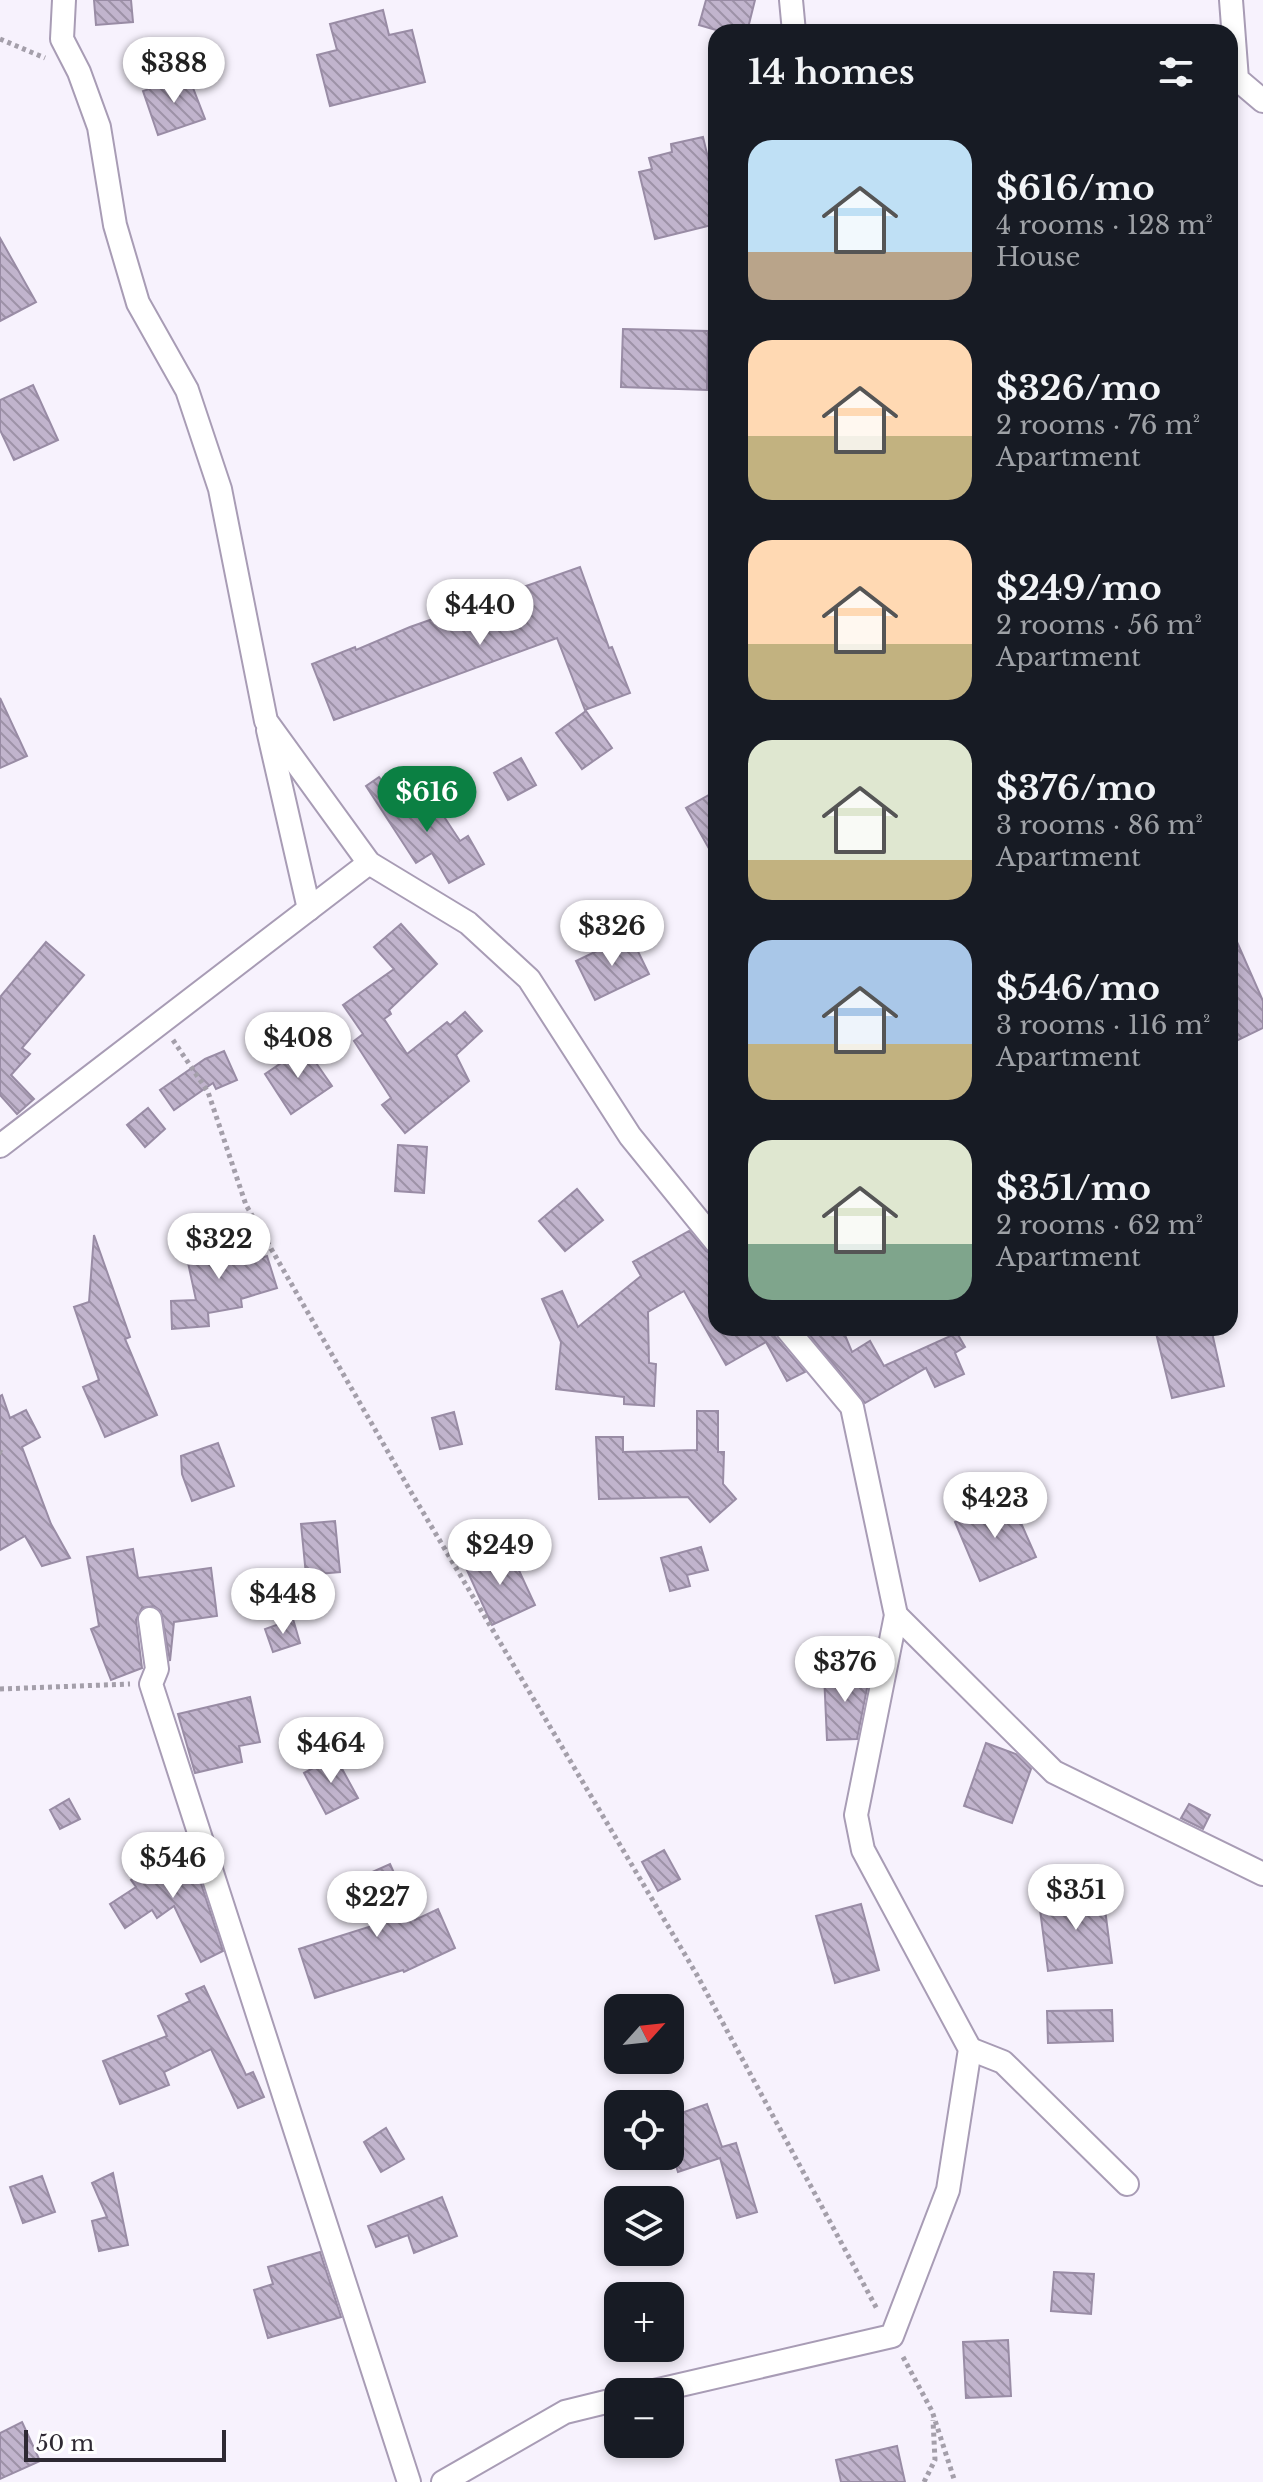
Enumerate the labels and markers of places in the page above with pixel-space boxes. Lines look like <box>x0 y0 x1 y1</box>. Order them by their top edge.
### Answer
pin: $388 <box>127 37 221 105</box>
pin: $440 <box>433 579 527 647</box>
pin: $616 <box>380 766 474 834</box>
pin: $326 <box>565 900 659 968</box>
pin: $408 <box>251 1012 345 1080</box>
pin: $322 <box>172 1213 266 1281</box>
pin: $423 <box>948 1472 1042 1540</box>
pin: $249 <box>453 1519 547 1587</box>
pin: $448 <box>236 1568 330 1636</box>
pin: $376 <box>798 1636 892 1704</box>
pin: $464 <box>284 1717 378 1785</box>
pin: $546 <box>126 1832 220 1900</box>
pin: $351 <box>1029 1864 1123 1932</box>
pin: $227 <box>330 1871 424 1939</box>

